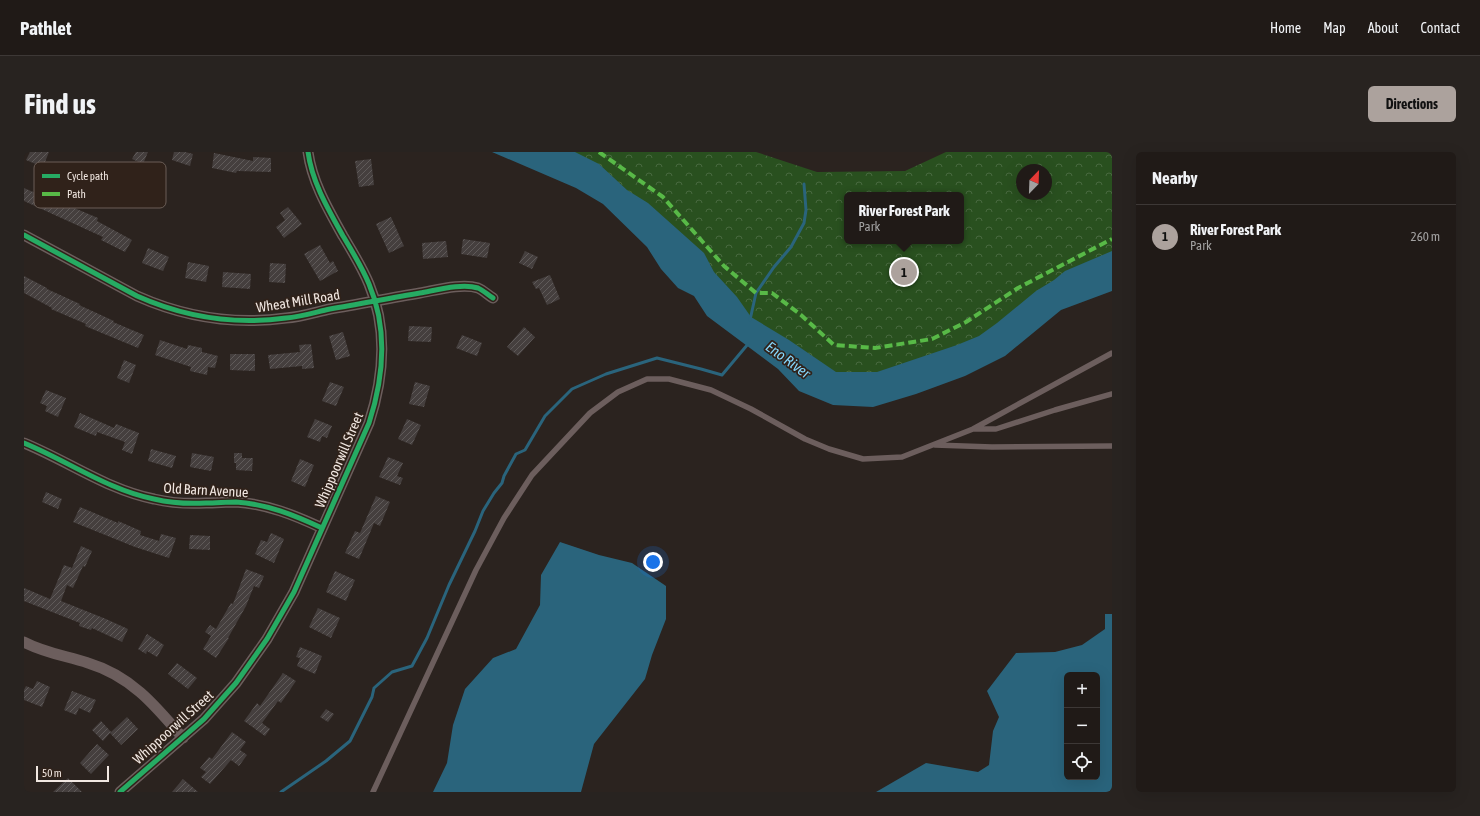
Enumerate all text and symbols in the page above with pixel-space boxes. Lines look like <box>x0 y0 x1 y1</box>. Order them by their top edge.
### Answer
text: Pathlet <box>20 17 71 39</box>
text: Home <box>1270 20 1301 36</box>
text: Map <box>1323 20 1346 36</box>
text: About <box>1368 20 1399 36</box>
text: Contact <box>1421 20 1460 36</box>
button: Directions <box>1368 86 1456 122</box>
text: Find us <box>24 88 96 120</box>
legend <box>34 162 166 208</box>
north arrow <box>1016 164 1052 200</box>
text: Nearby <box>1152 168 1198 188</box>
text: Cycle path <box>67 170 109 182</box>
text: Path <box>67 188 86 200</box>
popup <box>844 192 964 244</box>
text: River Forest Park <box>858 202 950 219</box>
text: Park <box>858 219 880 234</box>
text: River Forest Park <box>1190 221 1281 238</box>
text: 1 <box>1162 229 1168 244</box>
text: 260 m <box>1411 229 1440 244</box>
text: Park <box>1190 238 1212 253</box>
pin: 1 <box>891 257 917 287</box>
street label: Wheat Mill Road <box>255 286 341 316</box>
water label: Eno River <box>763 338 814 382</box>
street label: Whippoorwill Street <box>312 410 366 510</box>
street label: Old Barn Avenue <box>163 480 249 500</box>
your location <box>643 552 663 572</box>
map controls <box>1064 672 1100 780</box>
button: + <box>1064 672 1100 708</box>
street label: Whippoorwill Street <box>130 687 216 767</box>
button: − <box>1064 708 1100 744</box>
button: locate <box>1064 744 1100 780</box>
scale bar <box>36 764 109 783</box>
text: 50 m <box>42 767 62 779</box>

